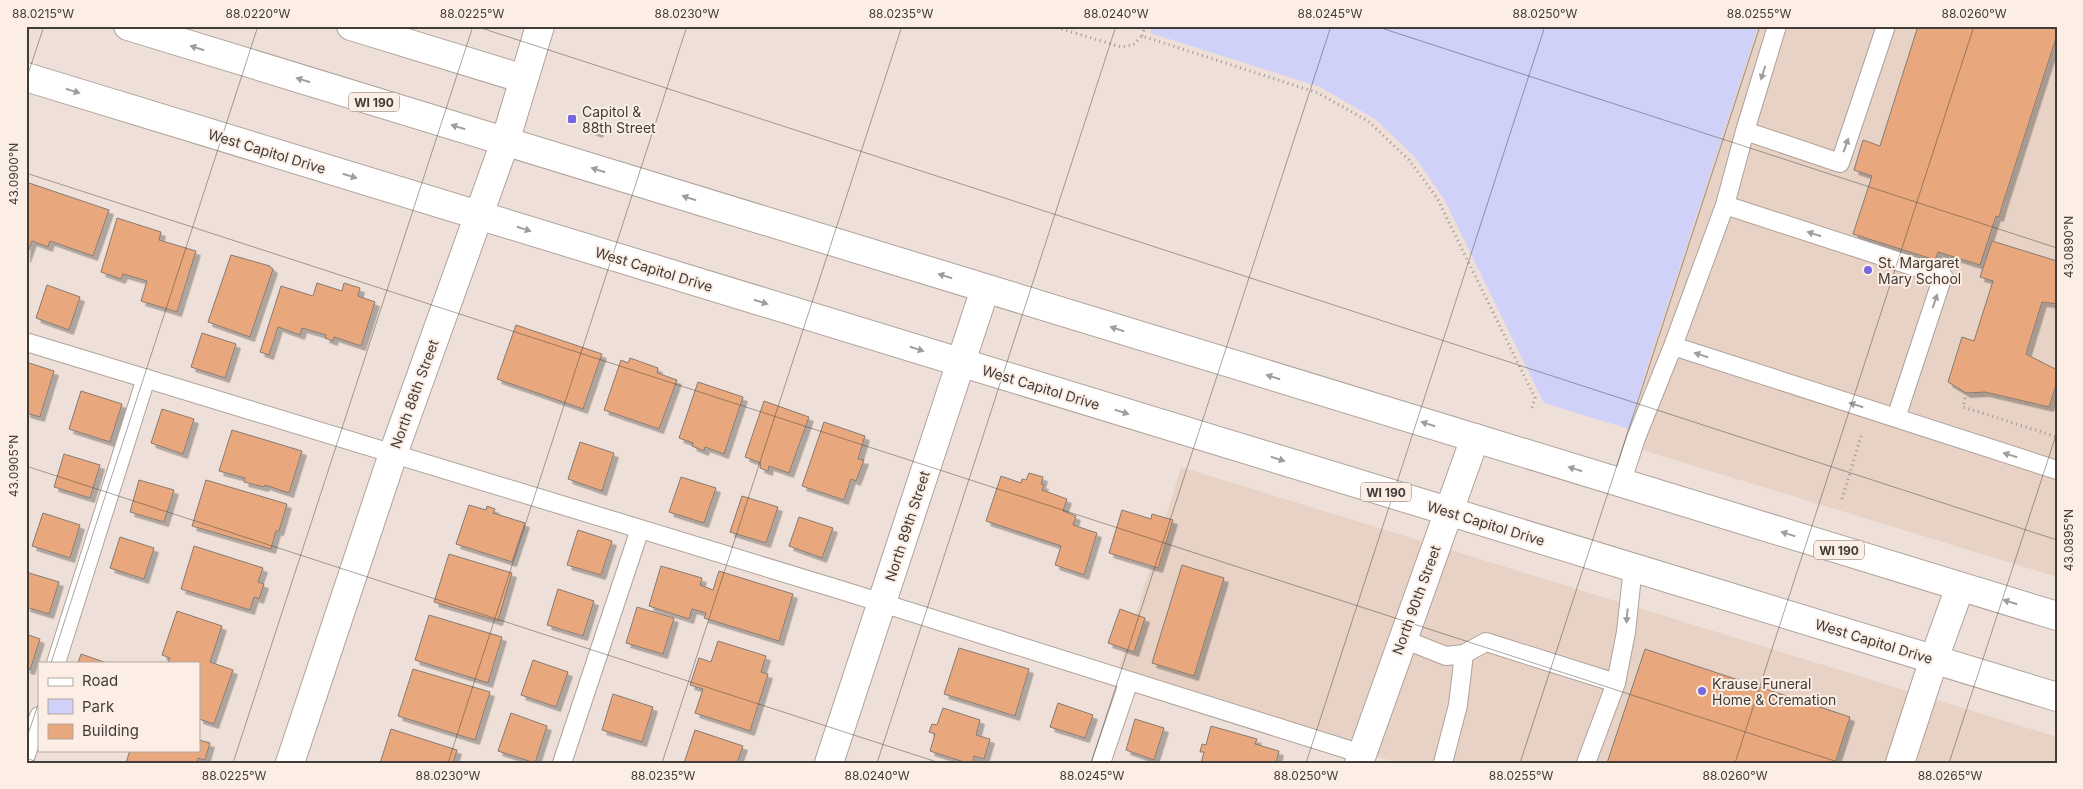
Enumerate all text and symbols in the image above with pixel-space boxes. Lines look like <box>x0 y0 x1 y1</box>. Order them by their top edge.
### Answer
text: 88.0215°W <box>12 6 74 21</box>
text: 88.0220°W <box>226 6 291 21</box>
text: 88.0225°W <box>440 6 504 21</box>
text: 88.0230°W <box>655 6 720 21</box>
text: 88.0235°W <box>869 6 933 21</box>
text: 88.0240°W <box>1083 6 1149 21</box>
text: 88.0245°W <box>1298 6 1363 21</box>
text: 88.0250°W <box>1513 6 1578 21</box>
text: 88.0255°W <box>1727 6 1791 21</box>
text: 88.0260°W <box>1942 6 2007 21</box>
one-way arrow <box>190 43 205 51</box>
one-way arrow <box>1758 65 1766 80</box>
one-way arrow <box>295 75 310 83</box>
one-way arrow <box>66 88 81 96</box>
road number: WI 190 <box>349 92 399 111</box>
place label: Capitol & 88th Street <box>582 103 656 136</box>
marker: Capitol & 88th Street <box>566 113 578 125</box>
one-way arrow <box>450 123 465 131</box>
street label: West Capitol Drive <box>206 125 328 177</box>
one-way arrow <box>1843 138 1850 153</box>
text: 43.0900°N <box>6 143 21 205</box>
one-way arrow <box>590 166 605 174</box>
one-way arrow <box>343 173 358 181</box>
one-way arrow <box>682 194 697 202</box>
text: 43.0890°N <box>2061 216 2076 278</box>
one-way arrow <box>517 226 532 234</box>
one-way arrow <box>1806 230 1821 237</box>
street label: West Capitol Drive <box>593 243 715 295</box>
place label: St. Margaret Mary School <box>1878 254 1961 287</box>
marker: St. Margaret Mary School <box>1862 264 1874 276</box>
one-way arrow <box>937 272 952 280</box>
one-way arrow <box>1931 294 1939 309</box>
one-way arrow <box>754 298 769 306</box>
one-way arrow <box>1110 325 1125 333</box>
street label: North 88th Street <box>386 337 442 451</box>
one-way arrow <box>909 346 924 354</box>
one-way arrow <box>1693 351 1708 359</box>
street label: West Capitol Drive <box>980 361 1102 413</box>
one-way arrow <box>1265 372 1280 380</box>
one-way arrow <box>1848 400 1863 408</box>
one-way arrow <box>1115 408 1130 416</box>
one-way arrow <box>1420 420 1435 428</box>
text: 43.0905°N <box>6 435 21 497</box>
one-way arrow <box>2003 451 2018 458</box>
one-way arrow <box>1270 456 1285 464</box>
one-way arrow <box>1567 465 1582 473</box>
street label: North 89th Street <box>881 468 933 583</box>
road number: WI 190 <box>1361 482 1411 502</box>
street label: West Capitol Drive <box>1425 497 1547 549</box>
text: 43.0895°N <box>2061 509 2076 571</box>
one-way arrow <box>1780 530 1795 538</box>
road number: WI 190 <box>1814 540 1864 560</box>
street label: North 90th Street <box>1388 543 1444 657</box>
one-way arrow <box>2002 598 2017 606</box>
one-way arrow <box>1623 608 1631 624</box>
street label: West Capitol Drive <box>1813 615 1935 667</box>
legend <box>38 662 200 752</box>
text: Road <box>82 671 118 690</box>
place label: Krause Funeral Home & Cremation <box>1712 675 1836 708</box>
marker: Krause Funeral Home & Cremation <box>1696 685 1708 697</box>
text: Park <box>82 697 115 716</box>
text: Building <box>82 721 139 740</box>
text: 88.0225°W <box>202 768 266 783</box>
text: 88.0230°W <box>416 768 481 783</box>
text: 88.0235°W <box>631 768 695 783</box>
text: 88.0240°W <box>844 768 910 783</box>
text: 88.0245°W <box>1060 768 1125 783</box>
text: 88.0250°W <box>1274 768 1339 783</box>
text: 88.0255°W <box>1489 768 1553 783</box>
text: 88.0260°W <box>1703 768 1768 783</box>
text: 88.0265°W <box>1918 768 1982 783</box>

